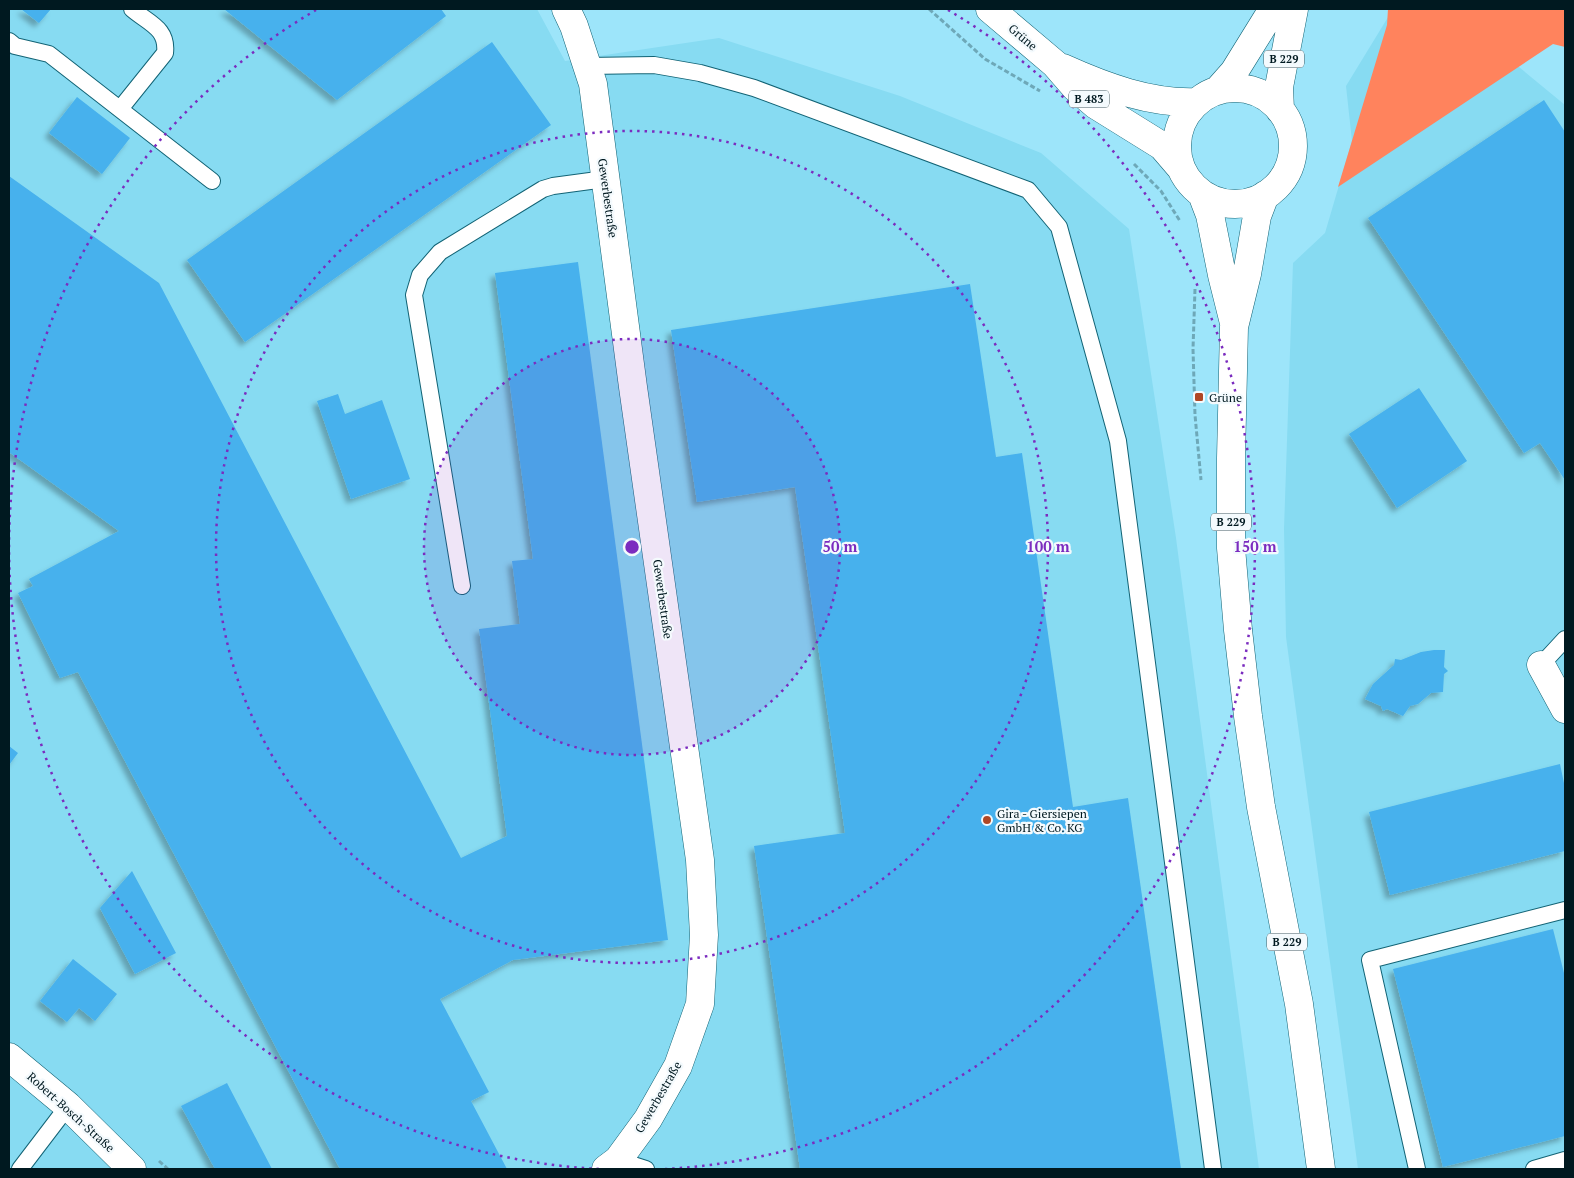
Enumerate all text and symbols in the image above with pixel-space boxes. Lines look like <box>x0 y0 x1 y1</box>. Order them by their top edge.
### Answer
street label: Grüne <box>1006 21 1040 53</box>
road number: B 229 <box>1264 51 1304 68</box>
road number: B 483 <box>1069 90 1109 108</box>
street label: Gewerbestraße <box>595 157 621 239</box>
place label: Grüne <box>1209 390 1242 405</box>
marker: Grüne <box>1193 391 1205 403</box>
road number: B 229 <box>1211 514 1251 530</box>
text: 50 m <box>823 536 858 556</box>
text: 100 m <box>1026 536 1070 556</box>
text: 150 m <box>1233 536 1277 556</box>
centre of rings <box>623 538 641 556</box>
street label: Gewerbestraße <box>650 558 676 640</box>
place label: Gira - Giersiepen GmbH & Co. KG <box>997 806 1087 835</box>
marker: Gira - Giersiepen GmbH & Co. KG <box>981 814 993 826</box>
road number: B 229 <box>1267 934 1307 950</box>
street label: Gewerbestraße <box>631 1059 685 1135</box>
street label: Robert-Bosch-Straße <box>24 1069 118 1155</box>

